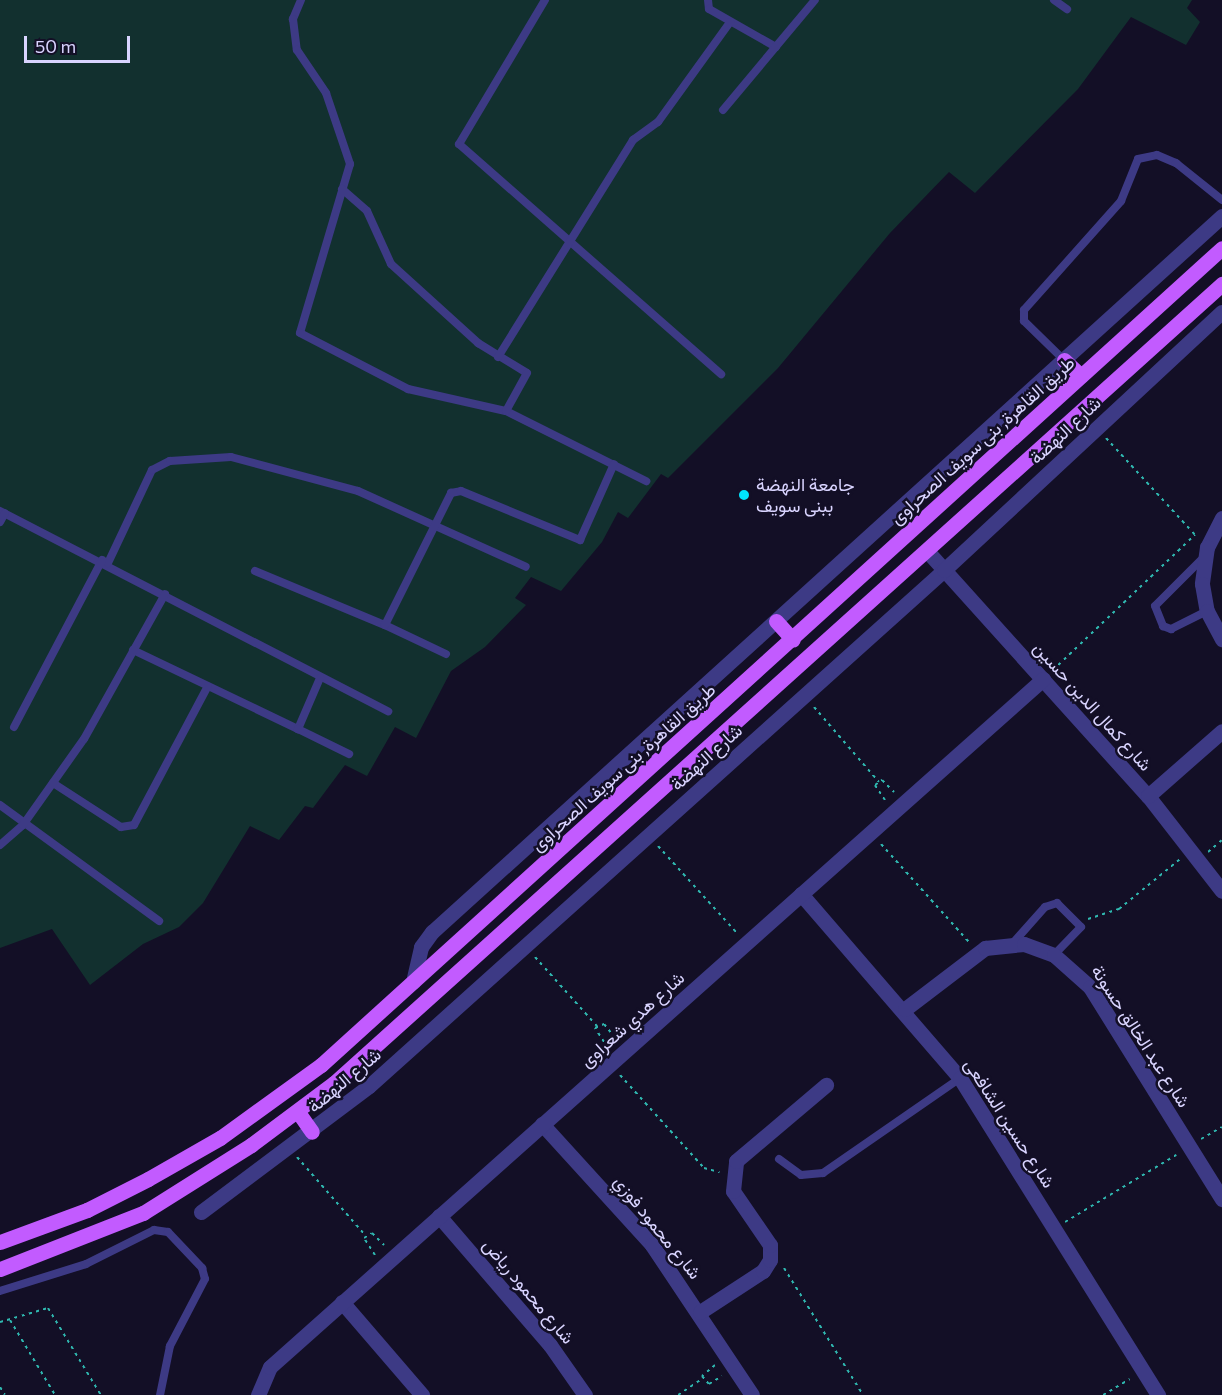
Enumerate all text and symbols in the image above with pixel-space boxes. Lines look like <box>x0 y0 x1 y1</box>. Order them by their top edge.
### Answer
scale bar <box>27 24 134 62</box>
text: 50 m <box>35 35 76 57</box>
street label: طريق القاهرة, بنى سويف الصحراوى <box>885 351 1079 529</box>
street label: شارع النهضة <box>1025 392 1105 468</box>
place label: جامعة النهضة ببنى سويف <box>756 474 855 516</box>
marker: جامعة النهضة ببنى سويف <box>737 488 751 502</box>
street label: شارع كمال الدين حسين <box>1029 637 1157 775</box>
street label: طريق القاهرة, بنى سويف الصحراوى <box>526 678 720 856</box>
street label: شارع النهضة <box>666 719 746 795</box>
street label: شارع عبد الخالق حسونة <box>1087 961 1195 1111</box>
street label: شارع هدي شعراوى <box>575 966 689 1072</box>
street label: شارع النهضة <box>303 1043 385 1117</box>
street label: شارع حسين الشافعى <box>960 1054 1060 1192</box>
street label: شارع محمود فوزي <box>610 1171 706 1283</box>
street label: شارع محمود رياض <box>479 1234 579 1348</box>

